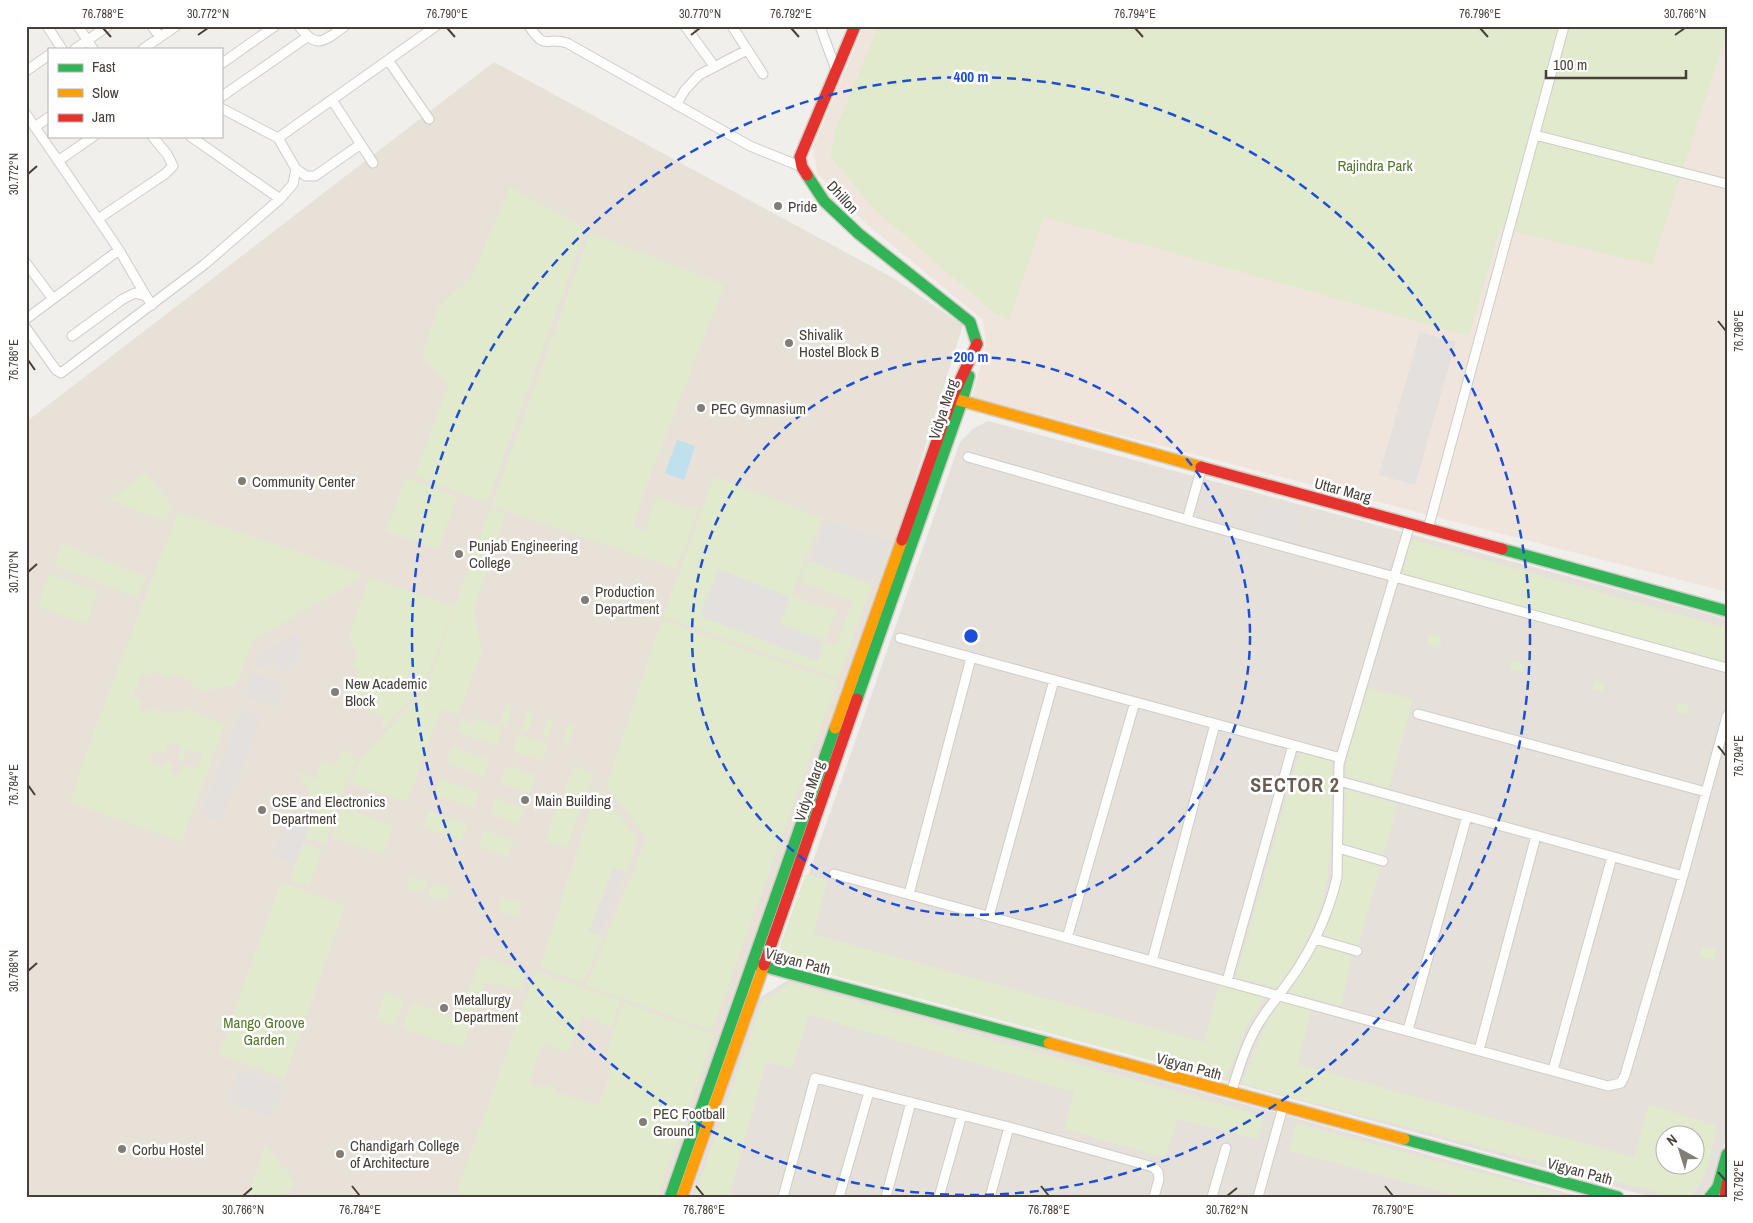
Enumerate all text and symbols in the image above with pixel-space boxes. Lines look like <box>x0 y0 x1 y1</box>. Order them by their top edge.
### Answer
text: 76.788°E <box>82 6 124 22</box>
text: 30.772°N <box>187 6 229 22</box>
text: 76.790°E <box>426 6 468 22</box>
text: 30.770°N <box>679 6 721 22</box>
text: 76.792°E <box>770 6 812 22</box>
text: 76.794°E <box>1114 6 1156 22</box>
text: 76.796°E <box>1459 6 1501 22</box>
text: 30.766°N <box>1664 6 1706 22</box>
legend <box>48 48 222 138</box>
scale bar <box>1546 48 1686 80</box>
text: 100 m <box>1553 54 1587 75</box>
text: Fast <box>92 56 116 77</box>
text: 400 m <box>954 66 988 87</box>
text: Slow <box>92 82 119 103</box>
text: Jam <box>92 106 115 127</box>
text: 30.772°N <box>6 153 22 195</box>
park label: Rajindra Park <box>1337 155 1413 176</box>
street label: Dhillon <box>822 176 864 218</box>
place label: Pride <box>788 196 818 217</box>
marker: Pride <box>772 200 784 212</box>
text: 76.796°E <box>1731 310 1747 352</box>
place label: Shivalik Hostel Block B <box>799 324 879 362</box>
marker: Shivalik Hostel Block B <box>783 337 795 349</box>
text: 76.786°E <box>6 339 22 381</box>
text: 200 m <box>954 346 988 367</box>
street label: Vidya Marg <box>923 376 963 442</box>
place label: PEC Gymnasium <box>711 398 806 419</box>
marker: PEC Gymnasium <box>695 402 707 414</box>
place label: Community Center <box>252 471 355 492</box>
street label: Uttar Marg <box>1312 472 1374 508</box>
marker: Community Center <box>236 475 248 487</box>
place label: Punjab Engineering College <box>469 535 578 573</box>
marker: Punjab Engineering College <box>453 548 465 560</box>
text: 30.770°N <box>6 551 22 593</box>
place label: Production Department <box>595 581 660 619</box>
marker: Production Department <box>579 594 591 606</box>
centre of rings <box>962 627 980 645</box>
place label: New Academic Block <box>345 673 427 711</box>
marker: New Academic Block <box>329 686 341 698</box>
text: 76.794°E <box>1731 735 1747 777</box>
street label: Vidya Marg <box>789 758 829 824</box>
text: 76.784°E <box>6 764 22 806</box>
district label: SECTOR 2 <box>1250 771 1340 798</box>
place label: Main Building <box>535 790 611 811</box>
place label: CSE and Electronics Department <box>272 791 386 829</box>
marker: Main Building <box>519 794 531 806</box>
marker: CSE and Electronics Department <box>256 804 268 816</box>
street label: Vigyan Path <box>763 942 833 980</box>
text: 30.768°N <box>6 950 22 992</box>
place label: Metallurgy Department <box>454 989 519 1027</box>
marker: Metallurgy Department <box>438 1002 450 1014</box>
park label: Mango Groove Garden <box>223 1012 305 1050</box>
street label: Vigyan Path <box>1154 1047 1224 1085</box>
place label: PEC Football Ground <box>653 1103 725 1141</box>
marker: PEC Football Ground <box>637 1116 649 1128</box>
north arrow <box>1656 1126 1706 1176</box>
text: N <box>1663 1130 1681 1150</box>
place label: Chandigarh College of Architecture <box>350 1135 460 1173</box>
place label: Corbu Hostel <box>132 1139 204 1160</box>
marker: Corbu Hostel <box>116 1143 128 1155</box>
marker: Chandigarh College of Architecture <box>334 1148 346 1160</box>
street label: Vigyan Path <box>1545 1152 1615 1190</box>
text: 76.792°E <box>1731 1160 1747 1202</box>
text: 30.766°N <box>222 1202 264 1218</box>
text: 76.784°E <box>339 1202 381 1218</box>
text: 76.786°E <box>683 1202 725 1218</box>
text: 76.788°E <box>1028 1202 1070 1218</box>
text: 30.762°N <box>1206 1202 1248 1218</box>
text: 76.790°E <box>1372 1202 1414 1218</box>

